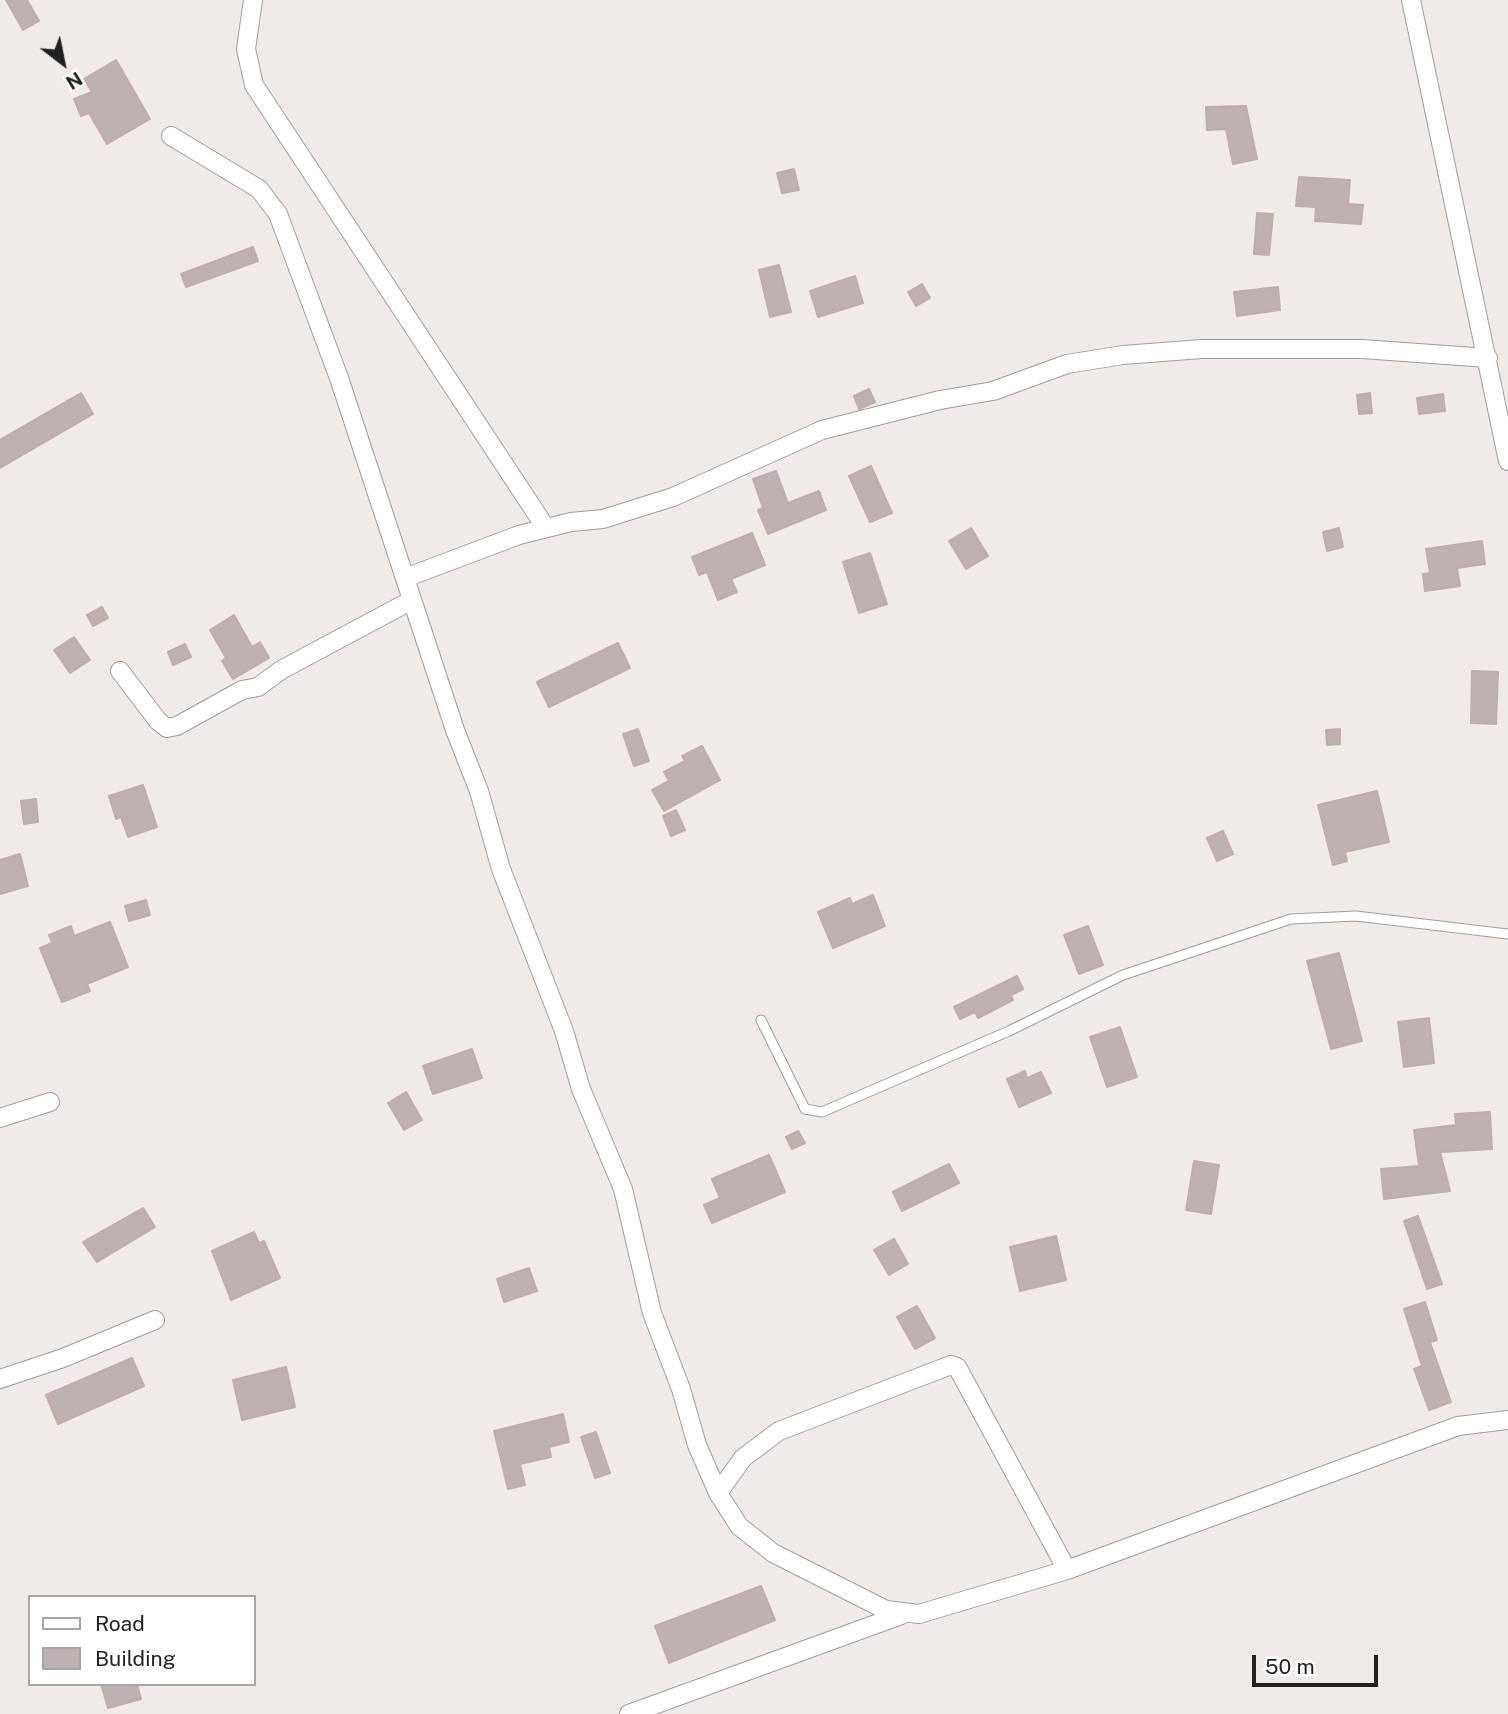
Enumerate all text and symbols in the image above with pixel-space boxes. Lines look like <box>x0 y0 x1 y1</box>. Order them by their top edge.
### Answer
north arrow <box>28 28 98 98</box>
text: N <box>62 68 86 94</box>
legend <box>28 1595 256 1686</box>
text: Road <box>95 1611 145 1636</box>
scale bar <box>1256 1640 1382 1684</box>
text: Building <box>95 1646 176 1671</box>
text: 50 m <box>1265 1654 1315 1679</box>

